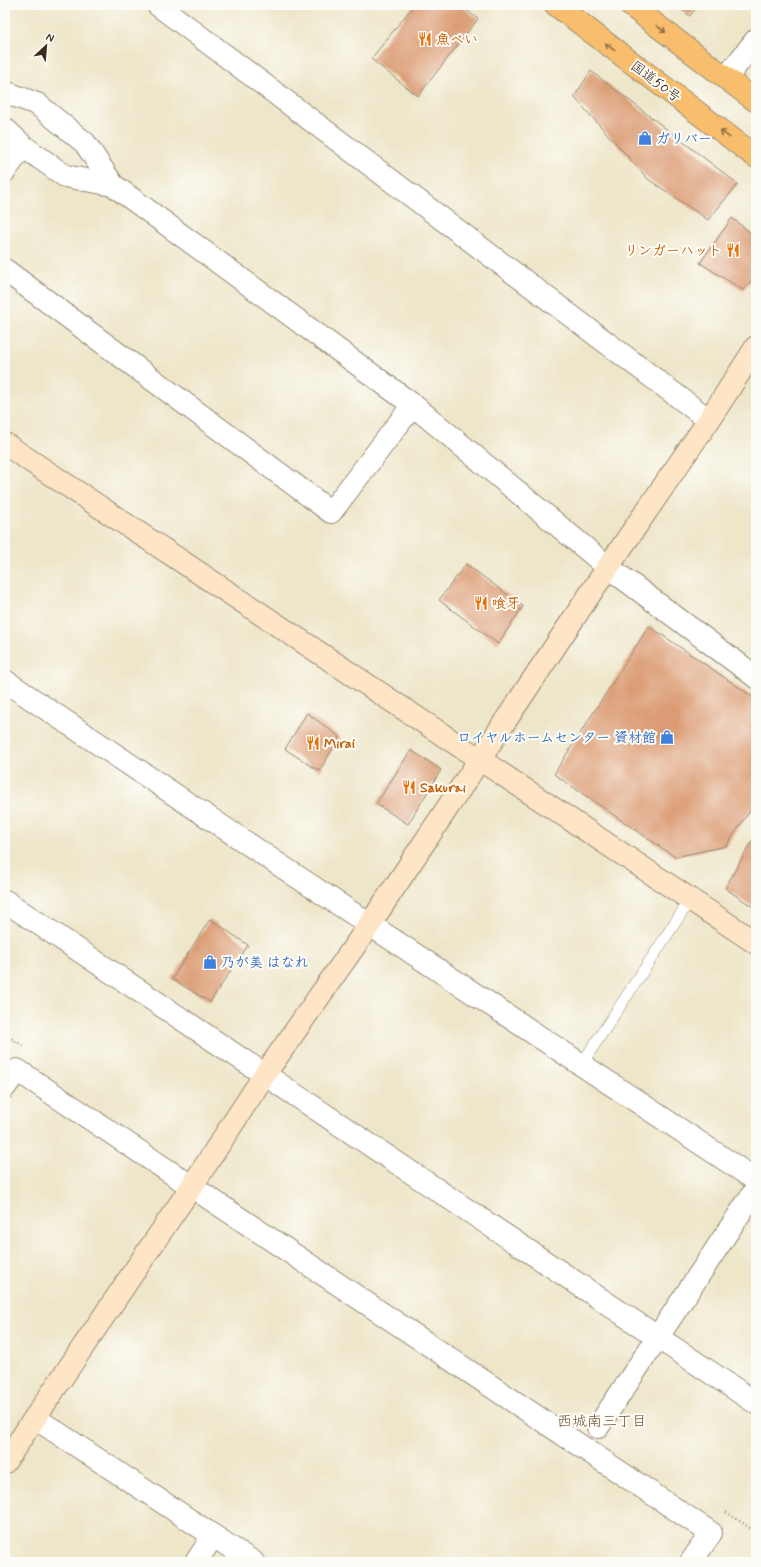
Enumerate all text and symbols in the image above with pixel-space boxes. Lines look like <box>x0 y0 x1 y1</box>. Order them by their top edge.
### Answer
one-way arrow <box>656 24 667 33</box>
north arrow <box>26 26 66 66</box>
text: N <box>44 30 56 46</box>
restaurant icon: 魚べい <box>417 31 433 47</box>
place label: 魚べい <box>436 31 478 49</box>
one-way arrow <box>605 42 616 51</box>
street label: 国道50号 <box>627 57 684 107</box>
shop icon: ガリバー <box>637 130 653 146</box>
place label: ガリバー <box>656 130 712 148</box>
one-way arrow <box>719 130 730 138</box>
place label: リンガーハット <box>624 242 722 260</box>
restaurant icon: リンガーハット <box>725 242 741 258</box>
restaurant icon: 喰牙 <box>473 595 489 611</box>
place label: 喰牙 <box>492 595 520 613</box>
place label: ロイヤルホームセンター 資材館 <box>457 729 656 747</box>
shop icon: ロイヤルホームセンター 資材館 <box>659 729 675 745</box>
restaurant icon: Mirai <box>305 735 321 751</box>
place label: Mirai <box>324 735 355 753</box>
restaurant icon: Sakurai <box>401 779 417 795</box>
place label: Sakurai <box>420 779 466 797</box>
shop icon: 乃が美 はなれ <box>202 954 218 970</box>
place label: 乃が美 はなれ <box>221 954 309 972</box>
district label: 西城南三丁目 <box>557 1412 647 1432</box>

